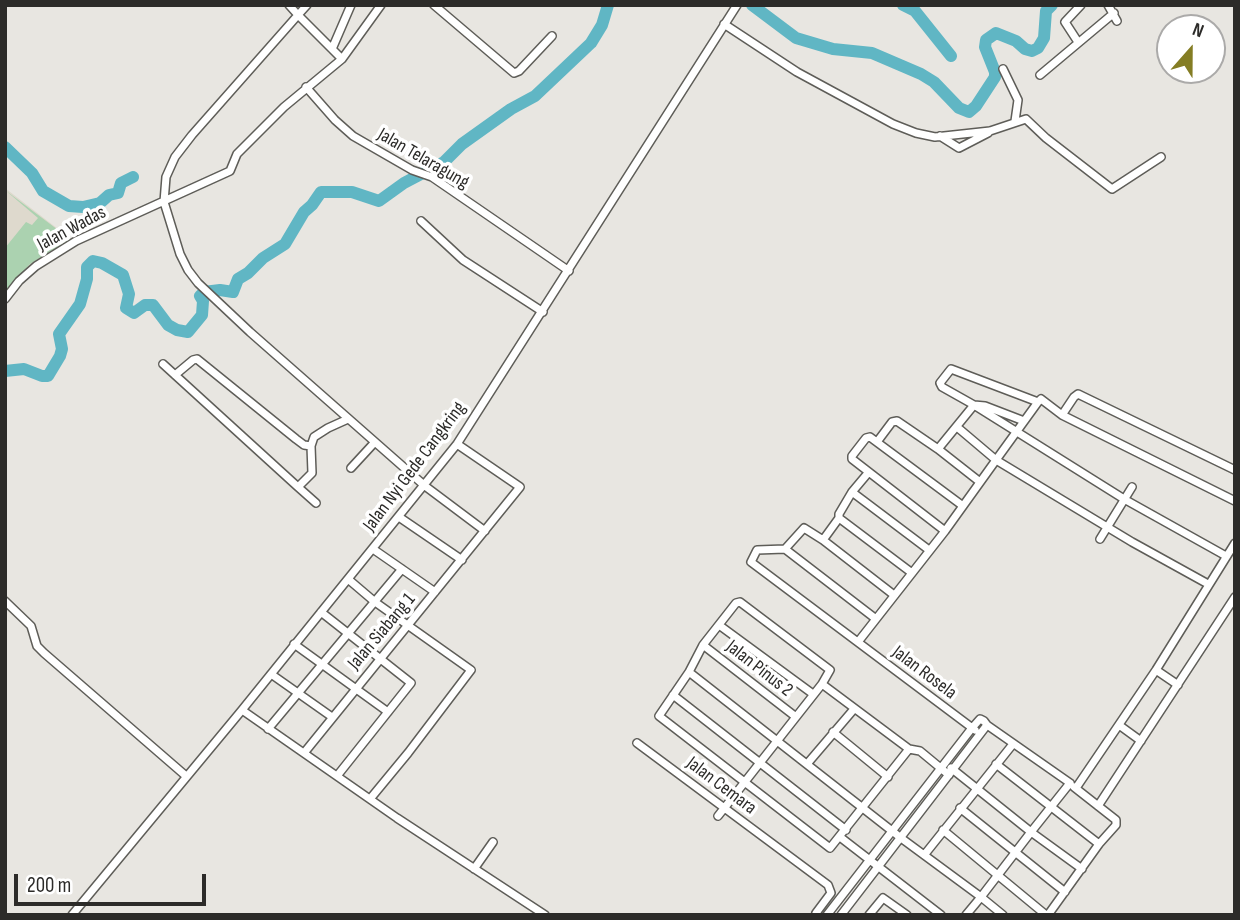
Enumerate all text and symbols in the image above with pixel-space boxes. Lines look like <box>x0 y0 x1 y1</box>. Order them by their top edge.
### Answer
north arrow <box>1156 14 1226 84</box>
text: N <box>1189 18 1207 43</box>
street label: Jalan Telaragung <box>373 124 473 194</box>
street label: Jalan Wadas <box>34 201 110 257</box>
street label: Jalan Nyi Gede Cangkring <box>359 398 471 536</box>
street label: Jalan Siabang 1 <box>343 589 421 675</box>
street label: Jalan Pinus 2 <box>721 636 797 702</box>
street label: Jalan Rosela <box>887 641 961 705</box>
street label: Jalan Cemara <box>681 752 761 820</box>
scale bar <box>18 860 210 904</box>
text: 200 m <box>27 873 71 898</box>

